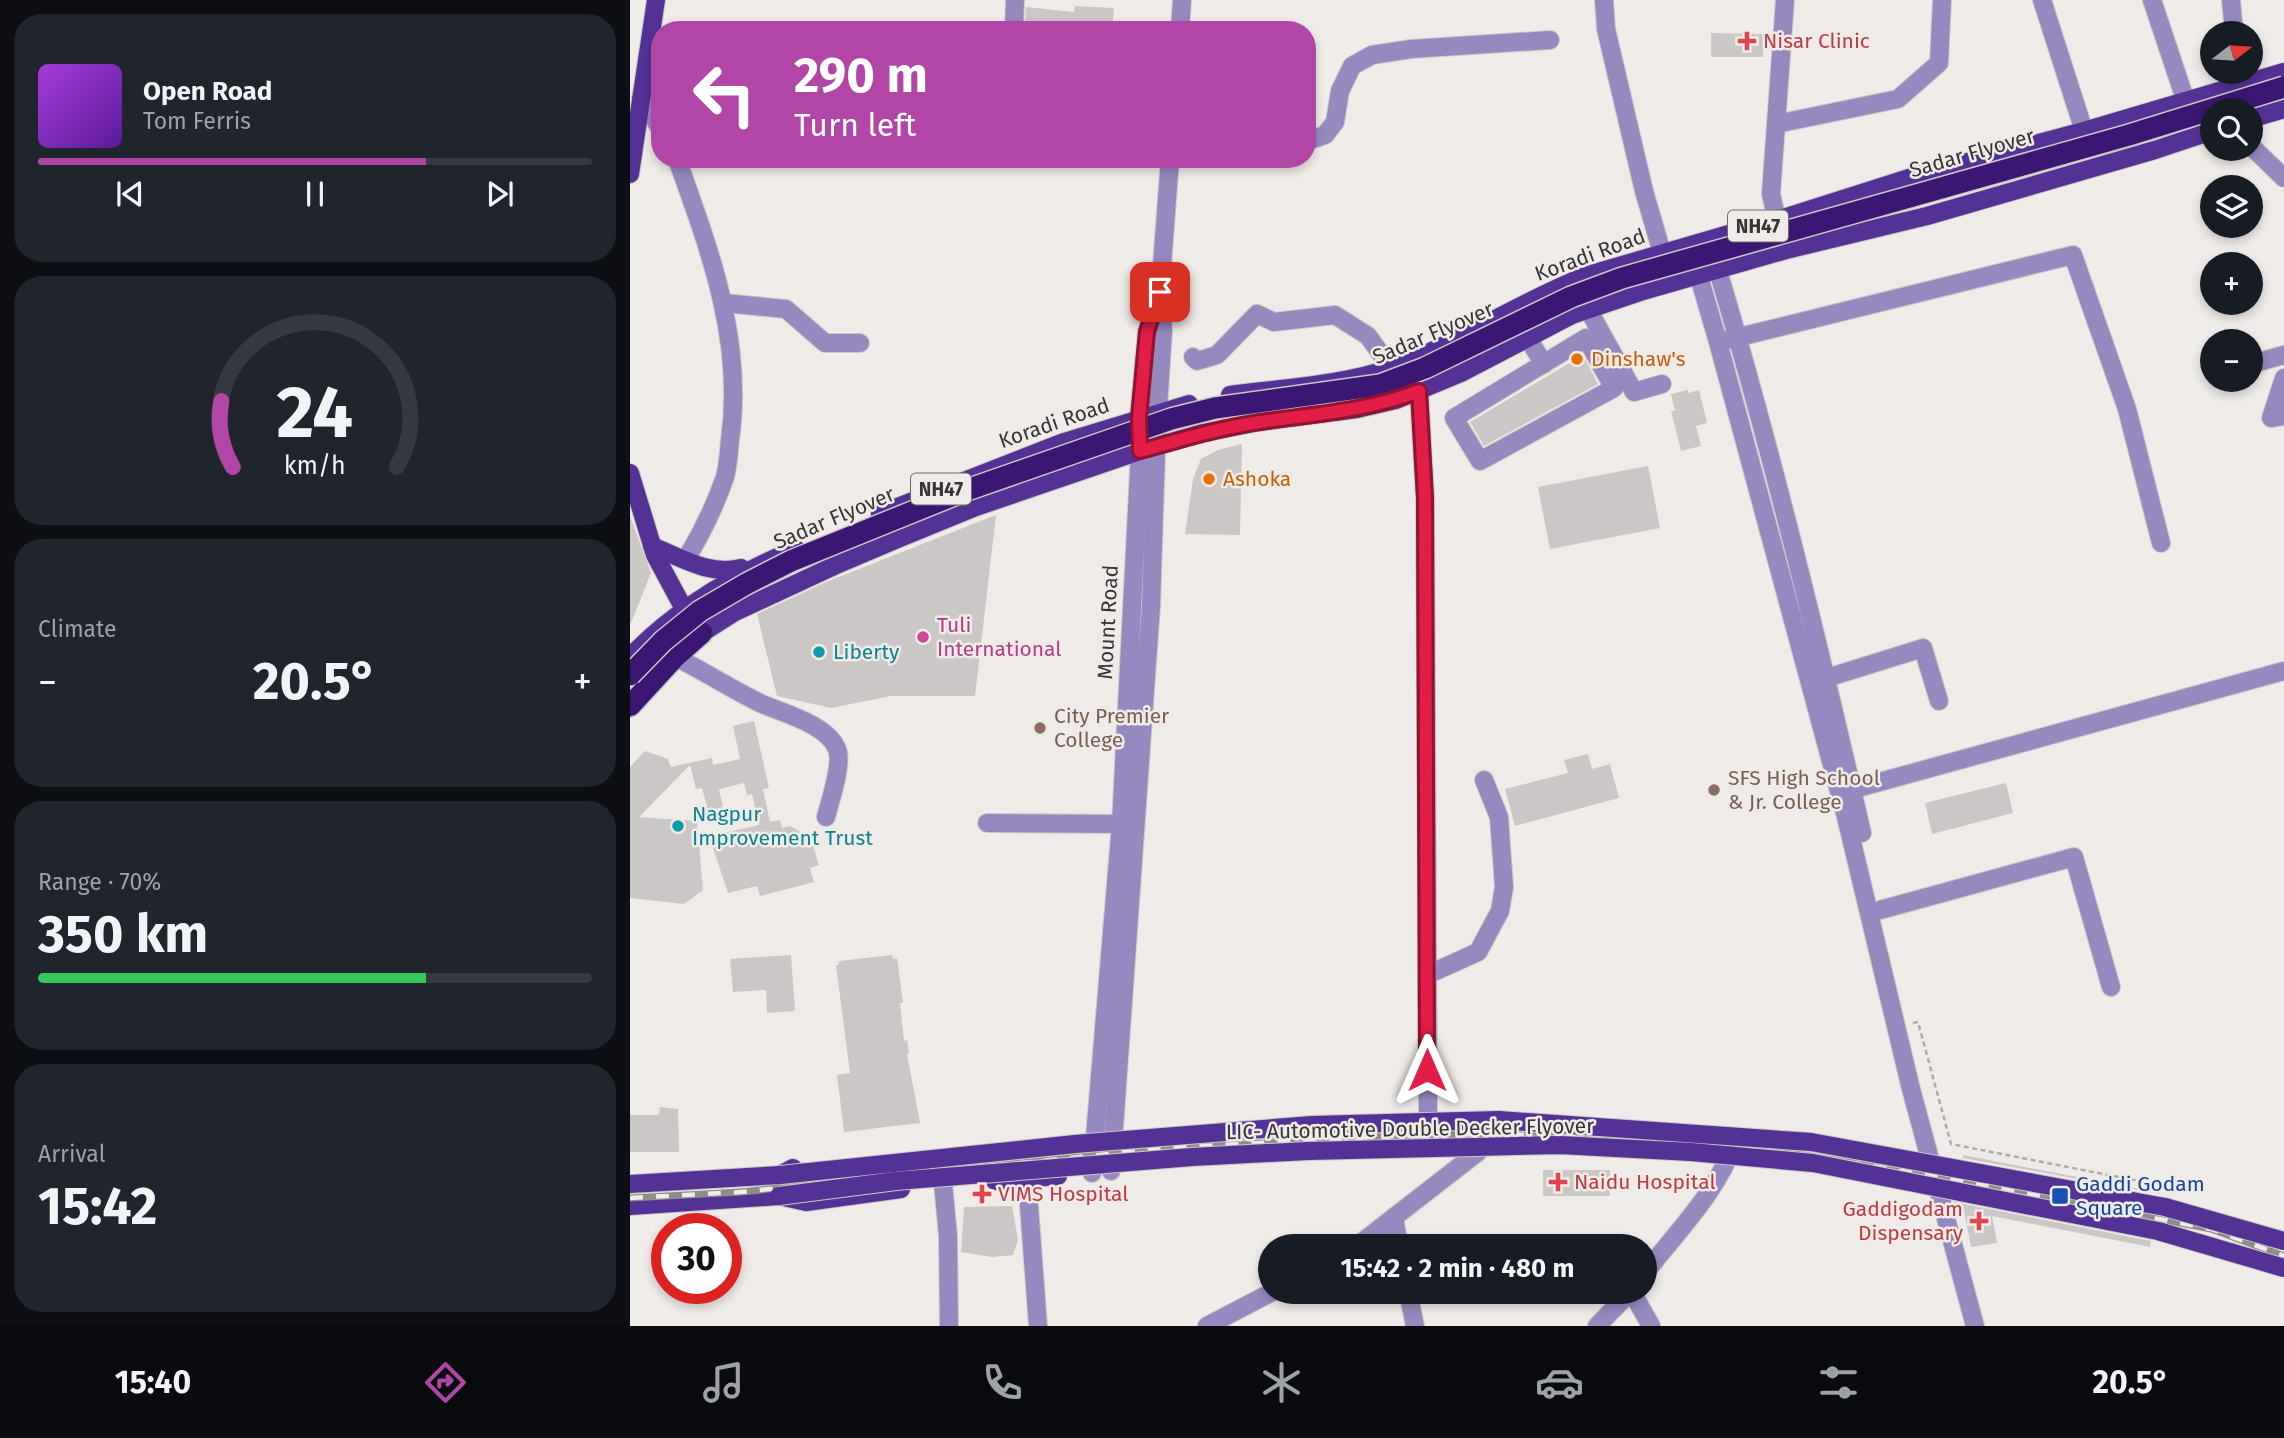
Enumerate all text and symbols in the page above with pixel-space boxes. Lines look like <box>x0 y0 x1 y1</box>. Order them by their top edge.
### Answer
north arrow <box>2200 21 2263 84</box>
map controls <box>2200 21 2263 392</box>
place label: Nisar Clinic <box>1763 28 1870 54</box>
marker: Nisar Clinic <box>1737 31 1757 51</box>
text: 290 m <box>794 46 928 105</box>
icon: left <box>679 49 770 140</box>
text: Open Road <box>143 76 272 107</box>
button: search <box>2200 98 2263 161</box>
text: Turn left <box>794 106 916 144</box>
text: Tom Ferris <box>143 107 251 135</box>
street label: Sadar Flyover <box>1907 123 2037 183</box>
icon: previous <box>111 175 149 213</box>
icon: pause <box>296 175 334 213</box>
icon: next <box>481 175 519 213</box>
button: layers <box>2200 175 2263 238</box>
road number: NH47 <box>1728 210 1788 242</box>
street label: Koradi Road <box>1531 223 1649 287</box>
button: + <box>2200 252 2263 315</box>
pin <box>1130 262 1190 322</box>
icon: arrive <box>1141 273 1179 311</box>
street label: Sadar Flyover <box>1369 296 1497 370</box>
button: − <box>2200 329 2263 392</box>
place label: Dinshaw's <box>1591 346 1686 372</box>
marker: Dinshaw's <box>1569 351 1585 367</box>
text: 24 <box>277 369 353 456</box>
street label: Koradi Road <box>995 392 1113 454</box>
text: km/h <box>284 450 346 480</box>
place label: Ashoka <box>1223 466 1291 492</box>
marker: Ashoka <box>1201 471 1217 487</box>
road number: NH47 <box>911 474 971 504</box>
street label: Sadar Flyover <box>770 481 898 555</box>
street label: Mount Road <box>1092 564 1124 680</box>
place label: Tuli International <box>937 612 1062 662</box>
text: Climate <box>38 615 117 643</box>
marker: Tuli International <box>915 629 931 645</box>
place label: Liberty <box>833 639 900 665</box>
marker: Liberty <box>811 644 827 660</box>
text: 20.5° <box>253 650 377 713</box>
text: − <box>38 659 57 705</box>
text: + <box>573 659 592 705</box>
place label: City Premier College <box>1054 703 1169 753</box>
marker: City Premier College <box>1032 720 1048 736</box>
place label: SFS High School & Jr. College <box>1728 765 1880 815</box>
marker: SFS High School & Jr. College <box>1706 782 1722 798</box>
place label: Nagpur Improvement Trust <box>692 801 873 851</box>
marker: Nagpur Improvement Trust <box>670 818 686 834</box>
text: Range · 70% <box>38 868 161 896</box>
text: 350 km <box>38 903 208 966</box>
position arrow <box>1390 1033 1464 1107</box>
street label: LIC- Automotive Double Decker Flyover <box>1226 1113 1594 1145</box>
text: Arrival <box>38 1140 105 1168</box>
place label: Naidu Hospital <box>1574 1169 1716 1195</box>
place label: Gaddi Godam Square <box>2076 1171 2205 1221</box>
marker: Naidu Hospital <box>1548 1172 1568 1192</box>
text: 15:42 <box>38 1175 157 1238</box>
place label: VIMS Hospital <box>998 1181 1128 1207</box>
marker: VIMS Hospital <box>972 1184 992 1204</box>
marker: Gaddi Godam Square <box>2050 1186 2070 1206</box>
place label: Gaddigodam Dispensary <box>1842 1196 1964 1246</box>
marker: Gaddigodam Dispensary <box>1969 1211 1989 1231</box>
speed limit sign: 30 <box>651 1213 742 1304</box>
text: 15:42 · 2 min · 480 m <box>1341 1253 1574 1284</box>
icon: directions <box>421 1358 470 1407</box>
icon: music <box>699 1358 748 1407</box>
icon: phone <box>978 1358 1027 1407</box>
icon: climate <box>1257 1358 1306 1407</box>
icon: car <box>1535 1358 1584 1407</box>
icon: filters <box>1814 1358 1863 1407</box>
text: 15:40 <box>115 1363 191 1401</box>
text: 20.5° <box>2092 1363 2169 1401</box>

